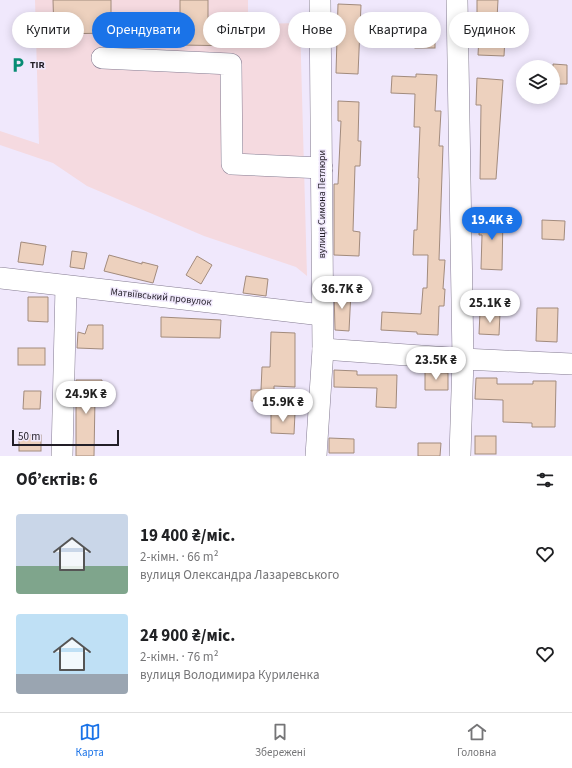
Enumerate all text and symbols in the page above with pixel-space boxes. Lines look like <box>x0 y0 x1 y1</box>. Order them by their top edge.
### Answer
chip: Купити <box>12 12 84 48</box>
chip: Орендувати <box>92 12 195 48</box>
chip: Фільтри <box>203 12 280 48</box>
chip: Нове <box>288 12 346 48</box>
chip: Квартира <box>354 12 441 48</box>
chip: Будинок <box>449 12 529 48</box>
parking icon: TIR <box>9 56 27 74</box>
place label: TIR <box>30 58 45 72</box>
map controls <box>516 60 560 104</box>
button: layers <box>516 60 560 104</box>
street label: вулиця Симона Петлюри <box>315 150 329 258</box>
pin: 19.4K ₴ <box>455 207 529 241</box>
text: 19.4K ₴ <box>471 211 513 229</box>
pin: 36.7K ₴ <box>305 276 379 310</box>
text: 36.7K ₴ <box>321 280 363 298</box>
street label: Матвіївський провулок <box>110 285 212 309</box>
pin: 25.1K ₴ <box>453 290 527 324</box>
text: 25.1K ₴ <box>469 294 511 312</box>
pin: 23.5K ₴ <box>399 347 473 381</box>
text: 23.5K ₴ <box>415 351 457 369</box>
pin: 24.9K ₴ <box>49 381 123 415</box>
text: 24.9K ₴ <box>65 385 107 403</box>
pin: 15.9K ₴ <box>246 389 320 423</box>
text: 15.9K ₴ <box>262 393 304 411</box>
scale bar <box>12 428 119 447</box>
text: 50 m <box>18 429 40 444</box>
text: Об’єктів: 6 <box>16 468 98 492</box>
icon: filters <box>534 469 556 491</box>
text: 19 400 ₴/міс. <box>140 524 235 548</box>
icon: home <box>48 530 96 578</box>
icon: heart <box>534 543 556 565</box>
text: 2-кімн. · 66 m² <box>140 548 218 566</box>
text: вулиця Олександра Лазаревського <box>140 566 339 584</box>
text: 24 900 ₴/міс. <box>140 624 235 648</box>
icon: home <box>48 630 96 678</box>
icon: heart <box>534 643 556 665</box>
text: 2-кімн. · 76 m² <box>140 648 218 666</box>
text: вулиця Володимира Куриленка <box>140 666 319 684</box>
tab: Карта <box>76 721 104 760</box>
tab: Збережені <box>255 721 306 760</box>
tab: Головна <box>457 721 496 760</box>

